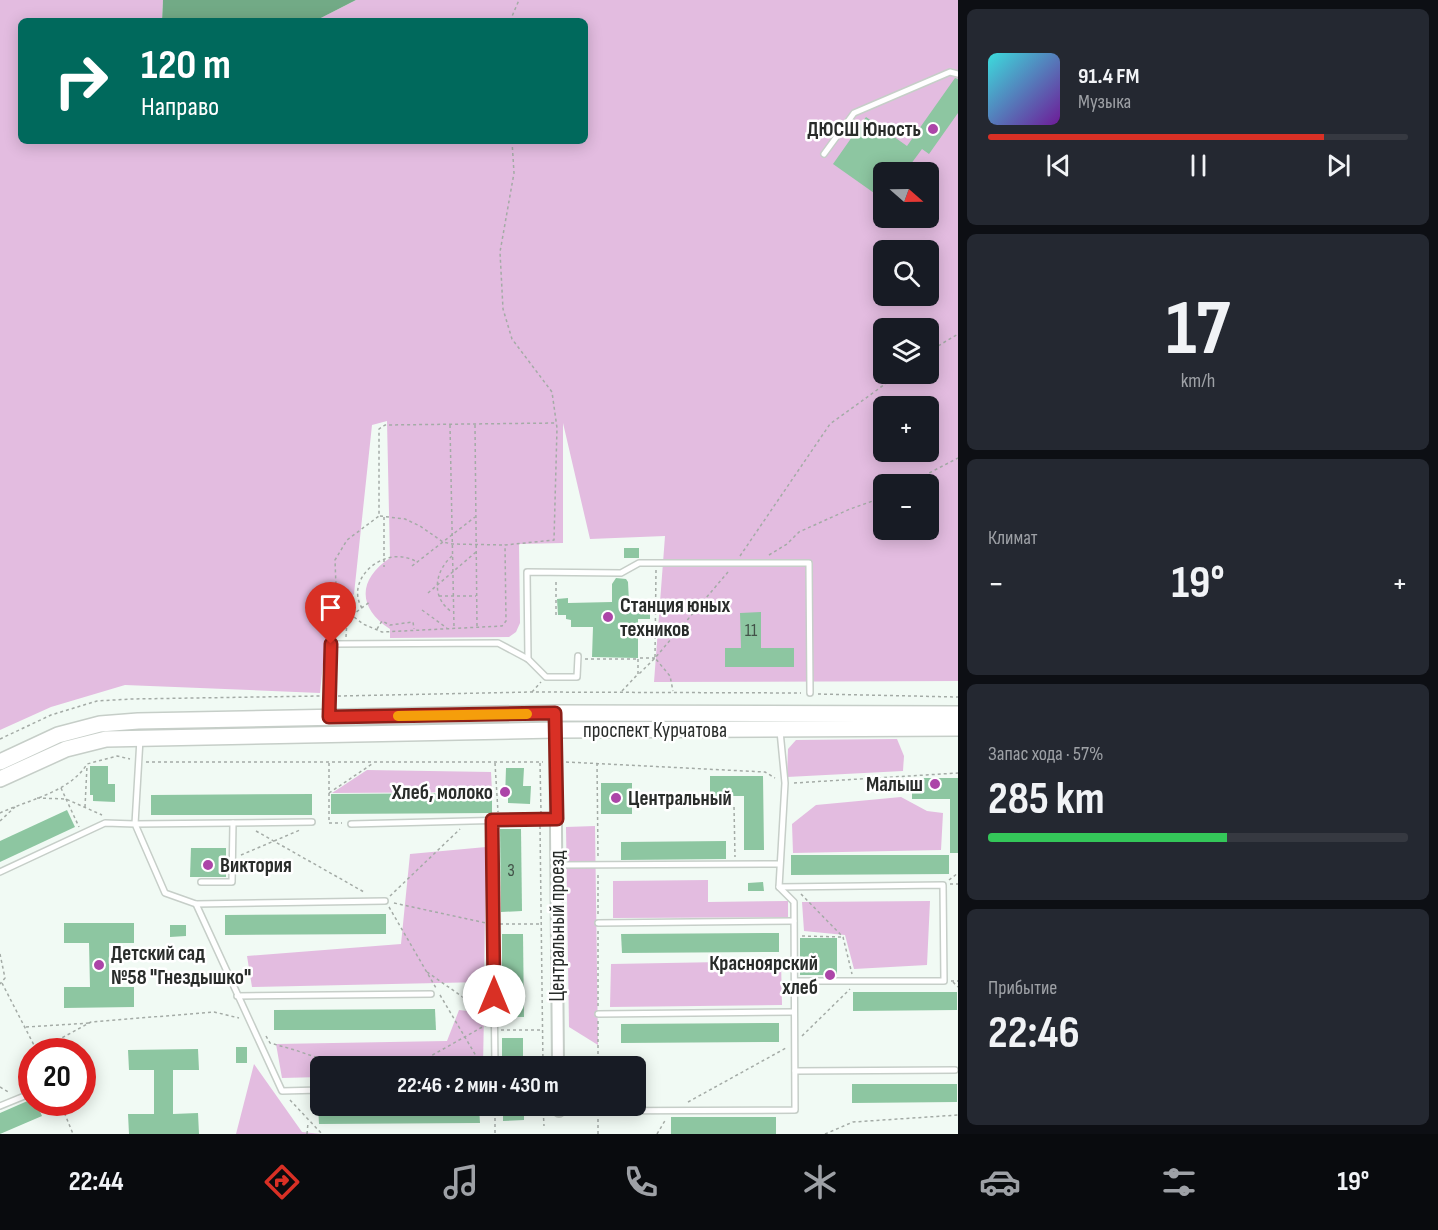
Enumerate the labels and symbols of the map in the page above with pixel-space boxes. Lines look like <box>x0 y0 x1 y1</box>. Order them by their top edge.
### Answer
place label: ДЮСШ Юность <box>807 117 921 142</box>
marker: ДЮСШ Юность <box>926 122 940 136</box>
north arrow <box>873 162 939 228</box>
pin <box>305 582 356 644</box>
place label: Станция юных техников <box>620 593 731 642</box>
marker: Станция юных техников <box>601 610 615 624</box>
house number: 11 <box>745 620 758 641</box>
street label: проспект Курчатова <box>583 718 727 743</box>
place label: Малыш <box>866 772 923 797</box>
marker: Малыш <box>928 777 942 791</box>
place label: Хлеб, молоко <box>391 780 493 805</box>
marker: Хлеб, молоко <box>498 785 512 799</box>
place label: Центральный <box>628 786 732 811</box>
marker: Центральный <box>609 791 623 805</box>
street label: Центральный проезд <box>545 850 570 1002</box>
place label: Виктория <box>220 853 292 878</box>
marker: Виктория <box>201 858 215 872</box>
house number: 3 <box>507 860 515 881</box>
place label: Детский сад №58 "Гнездышко" <box>111 941 251 990</box>
place label: Красноярский хлеб <box>709 951 818 1000</box>
marker: Детский сад №58 "Гнездышко" <box>92 958 106 972</box>
position arrow <box>462 964 526 1028</box>
marker: Красноярский хлеб <box>823 968 837 982</box>
speed limit sign: 20 <box>18 1038 96 1116</box>

